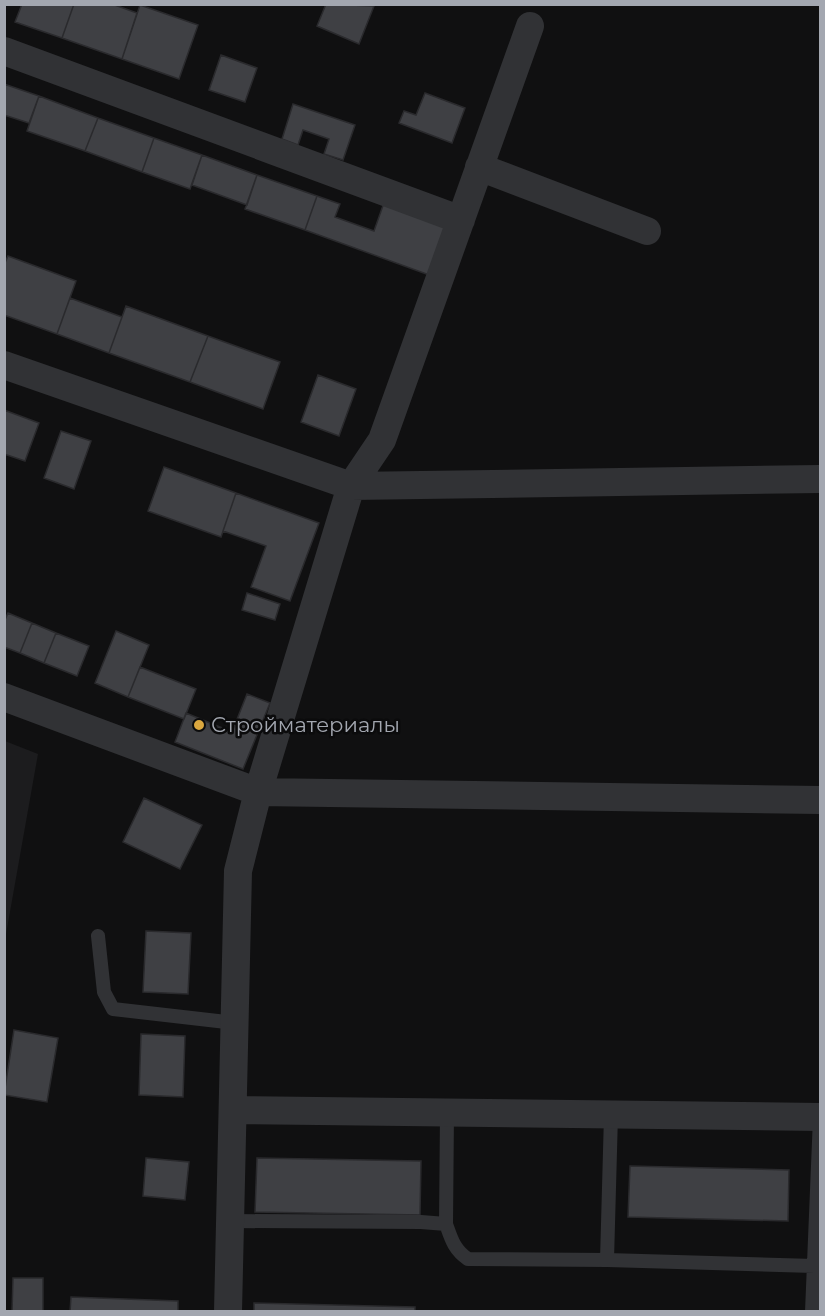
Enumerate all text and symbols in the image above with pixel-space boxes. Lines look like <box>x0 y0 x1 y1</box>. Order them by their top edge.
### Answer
place label: Стройматериалы <box>211 712 400 737</box>
marker: Стройматериалы <box>192 718 206 732</box>

